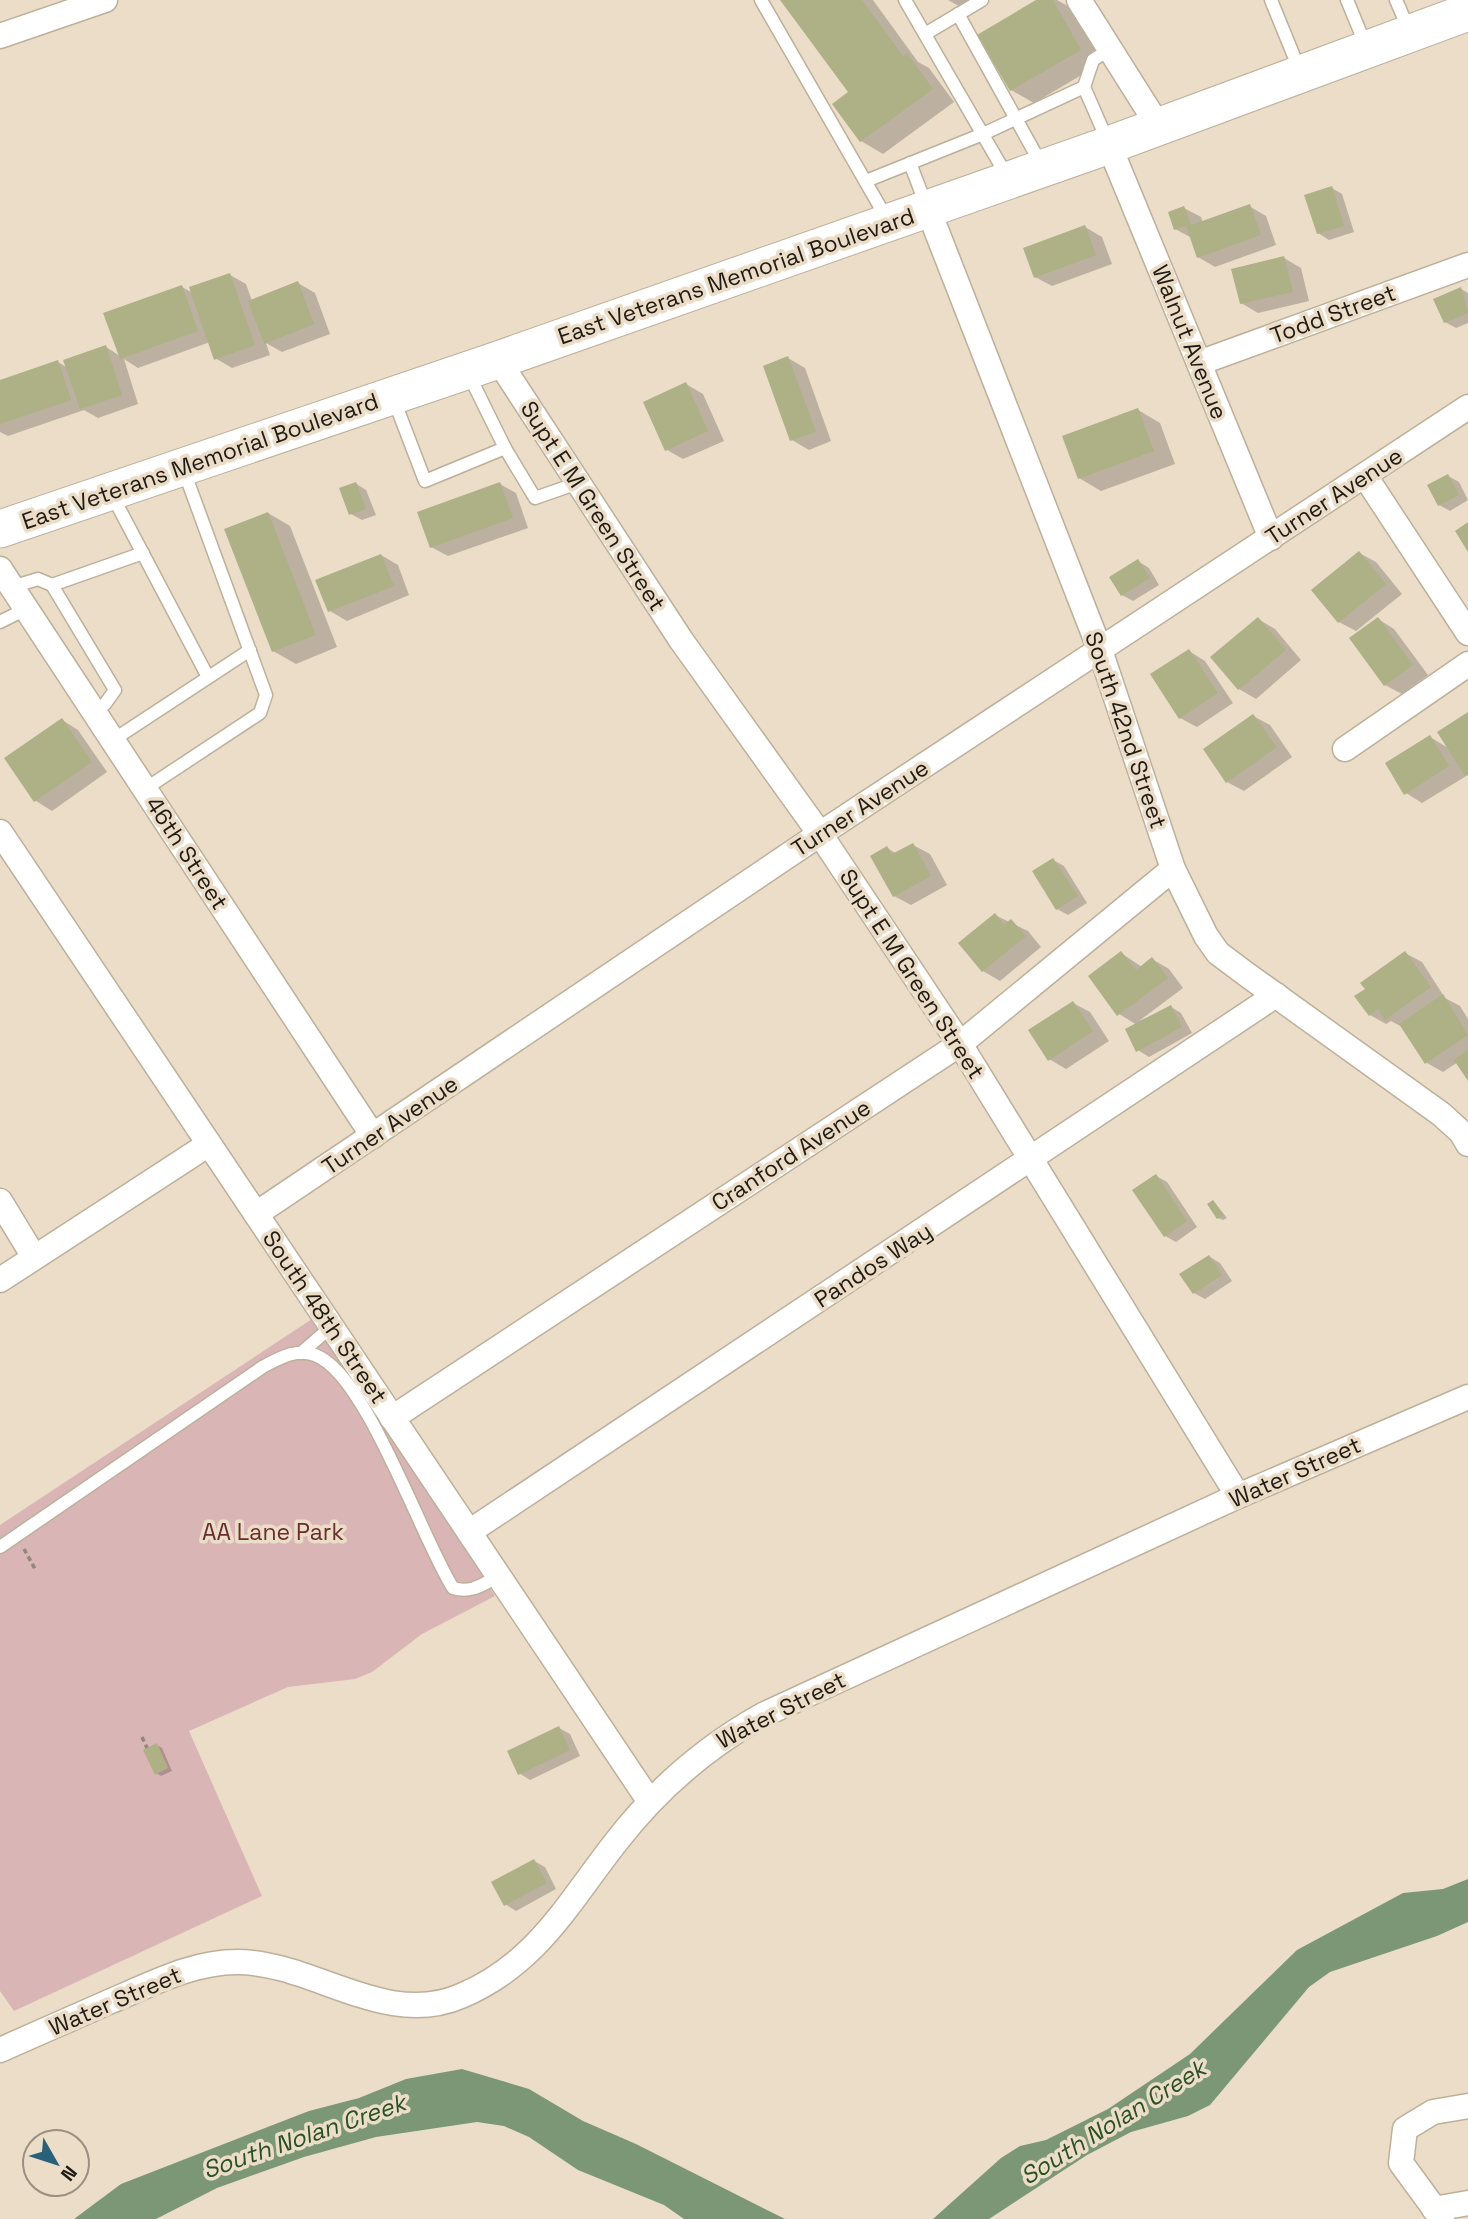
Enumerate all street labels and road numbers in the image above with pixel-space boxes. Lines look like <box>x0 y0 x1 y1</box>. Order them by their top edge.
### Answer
street label: East Veterans Memorial Boulevard <box>554 201 918 351</box>
street label: Walnut Avenue <box>1145 260 1235 424</box>
street label: Todd Street <box>1266 277 1400 351</box>
street label: East Veterans Memorial Boulevard <box>18 386 382 536</box>
street label: Supt E M Green Street <box>514 395 672 617</box>
street label: Turner Avenue <box>1260 440 1408 552</box>
street label: South 42nd Street <box>1078 628 1174 832</box>
street label: Turner Avenue <box>786 752 934 864</box>
street label: 46th Street <box>139 791 235 915</box>
street label: Supt E M Green Street <box>833 863 991 1085</box>
street label: Turner Avenue <box>316 1068 464 1182</box>
street label: Cranford Avenue <box>706 1092 876 1218</box>
street label: Pandos Way <box>808 1216 938 1314</box>
street label: South 48th Street <box>256 1225 394 1409</box>
street label: Water Street <box>1224 1430 1366 1514</box>
street label: Water Street <box>711 1665 851 1755</box>
street label: Water Street <box>44 1960 186 2042</box>

